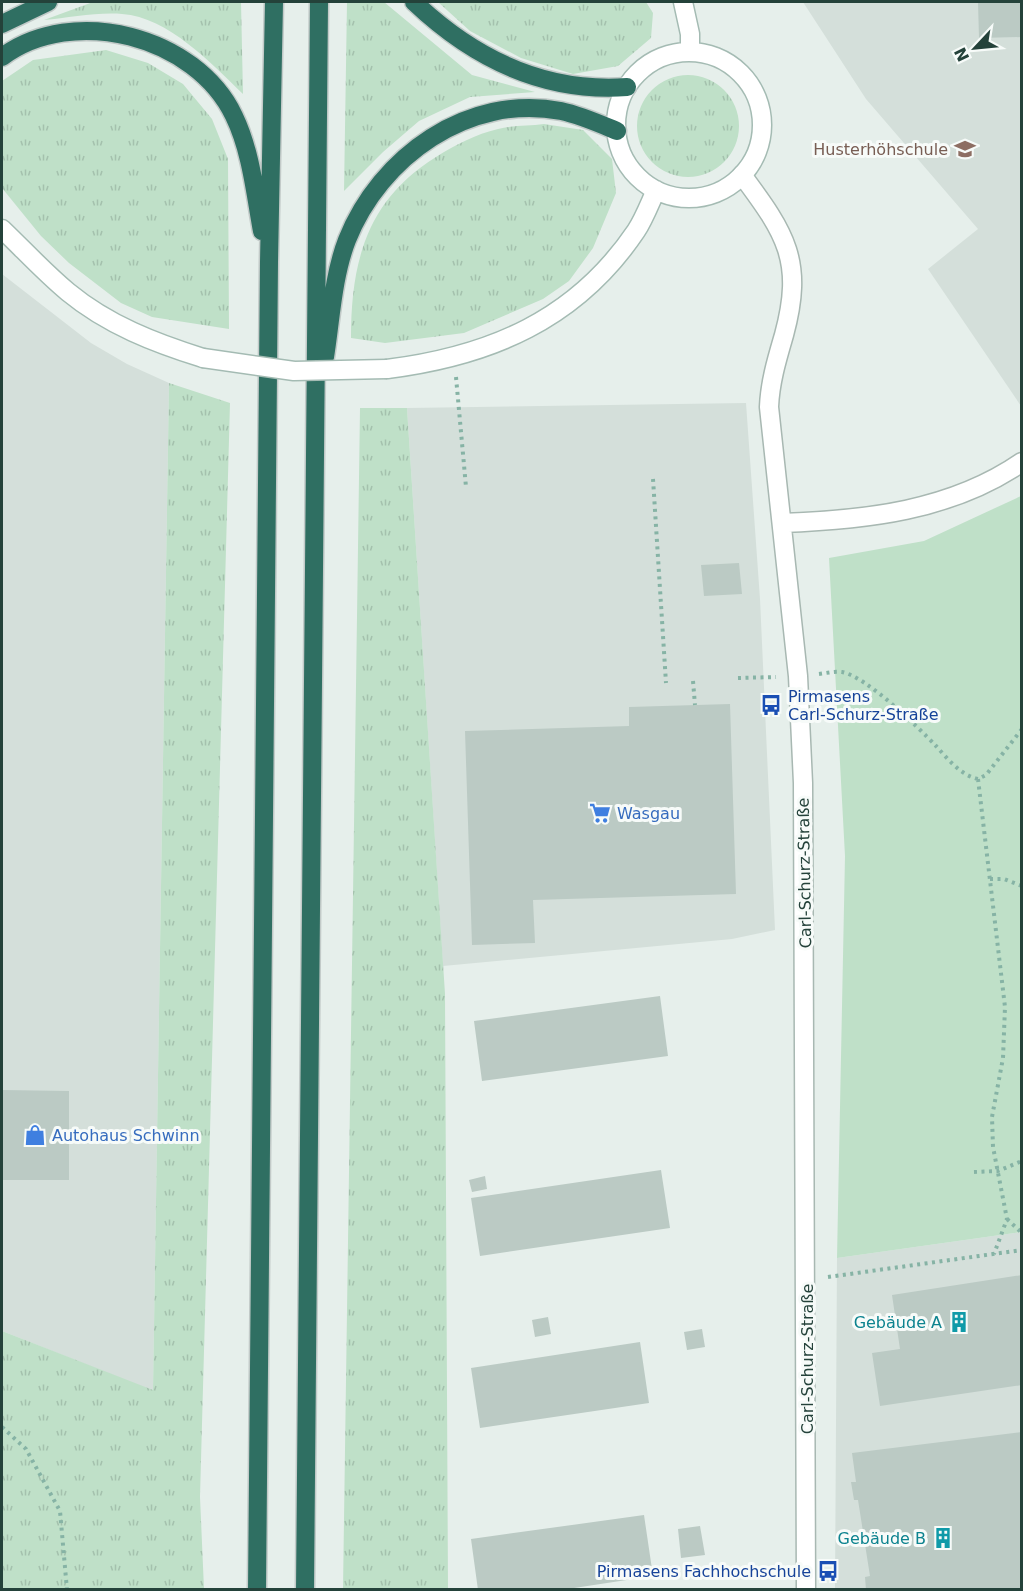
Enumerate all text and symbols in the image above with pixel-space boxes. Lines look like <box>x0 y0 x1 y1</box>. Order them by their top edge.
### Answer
north arrow <box>945 18 1005 78</box>
text: N <box>950 44 973 65</box>
school or university icon: Husterhöhschule <box>953 137 977 161</box>
place label: Husterhöhschule <box>813 140 948 159</box>
place label: Pirmasens Carl-Schurz-Straße <box>788 687 939 724</box>
bus stop icon: Pirmasens Carl-Schurz-Straße <box>759 693 783 717</box>
street label: Carl-Schurz-Straße <box>794 798 815 948</box>
supermarket icon: Wasgau <box>588 801 612 825</box>
place label: Wasgau <box>617 804 680 823</box>
shop icon: Autohaus Schwinn <box>23 1123 47 1147</box>
place label: Autohaus Schwinn <box>52 1126 200 1145</box>
street label: Carl-Schurz-Straße <box>798 1284 817 1434</box>
building icon: Gebäude A <box>947 1310 971 1334</box>
place label: Gebäude A <box>854 1313 942 1332</box>
building icon: Gebäude B <box>931 1526 955 1550</box>
place label: Gebäude B <box>838 1529 926 1548</box>
bus stop icon: Pirmasens Fachhochschule <box>816 1559 840 1583</box>
place label: Pirmasens Fachhochschule <box>597 1562 811 1581</box>

